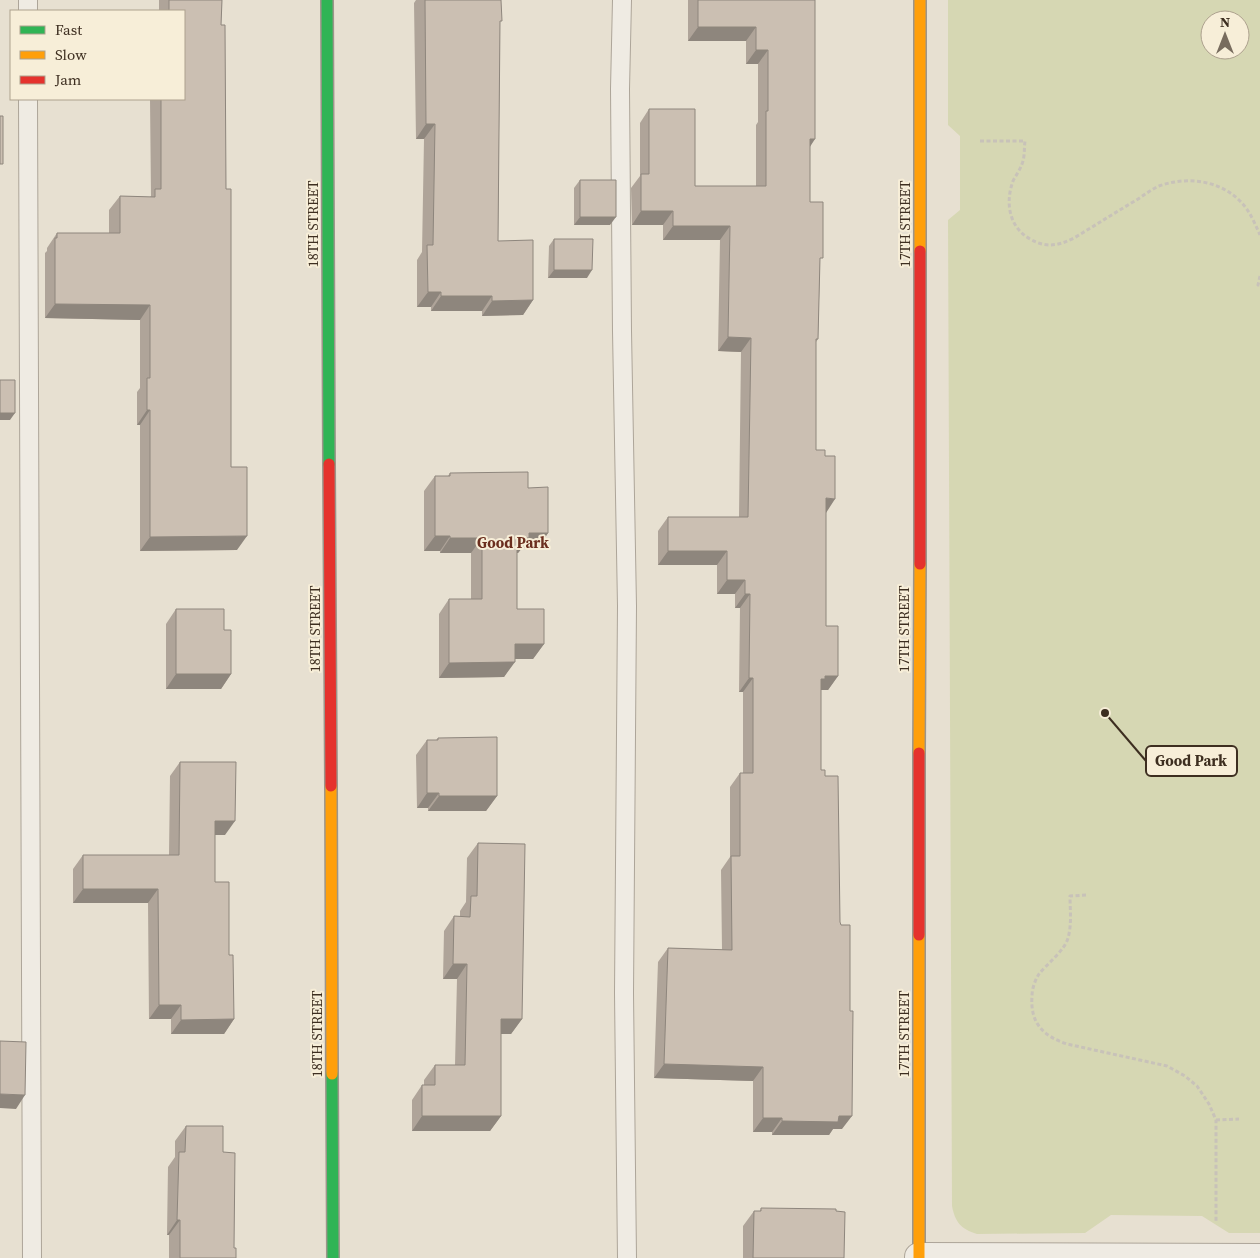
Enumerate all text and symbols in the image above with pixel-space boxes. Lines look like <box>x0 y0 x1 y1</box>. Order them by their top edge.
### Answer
legend <box>10 10 185 100</box>
north arrow <box>1200 10 1250 60</box>
text: N <box>1220 12 1230 32</box>
text: Fast <box>55 19 82 40</box>
text: Slow <box>55 44 87 65</box>
text: Jam <box>54 69 82 90</box>
street label: 18TH STREET <box>303 180 323 267</box>
street label: 17TH STREET <box>895 180 915 267</box>
district label: Good Park <box>477 532 549 553</box>
street label: 18TH STREET <box>305 585 325 672</box>
street label: 17TH STREET <box>894 585 914 672</box>
callout: Good Park <box>1146 746 1237 776</box>
text: Good Park <box>1155 750 1227 771</box>
street label: 18TH STREET <box>307 990 327 1077</box>
street label: 17TH STREET <box>894 990 914 1077</box>

